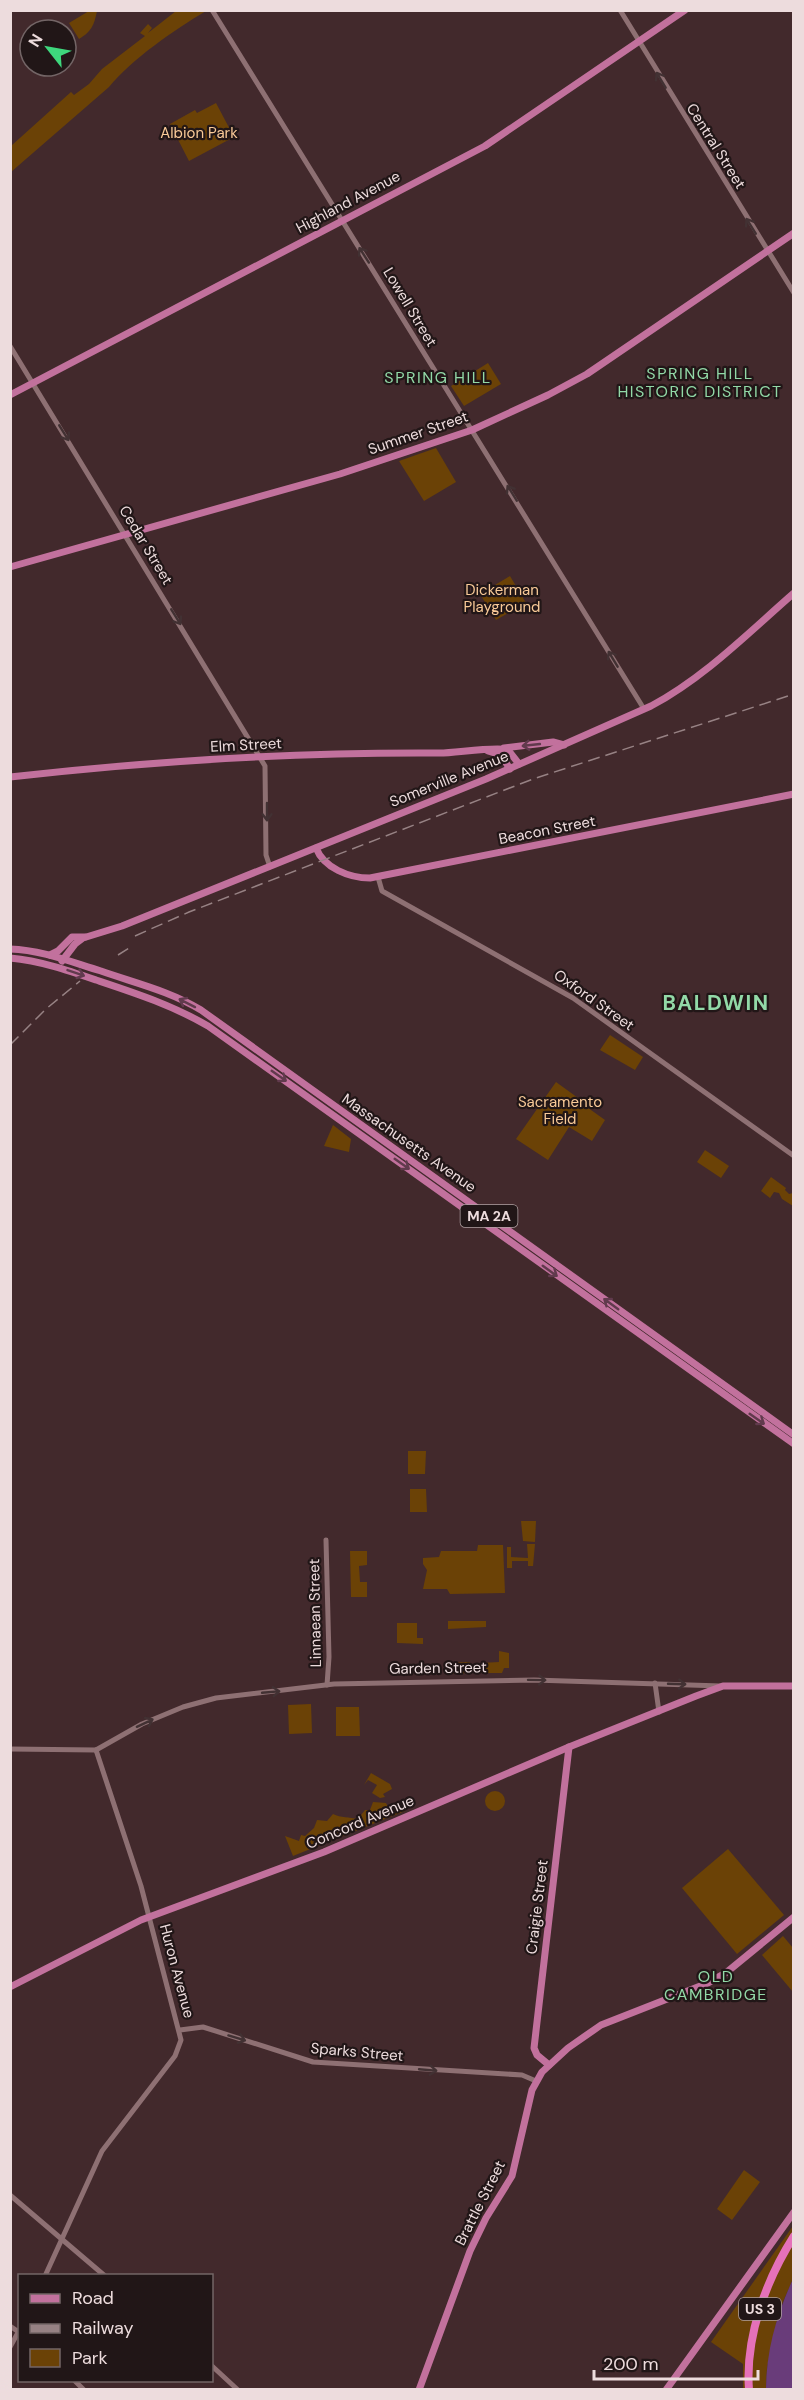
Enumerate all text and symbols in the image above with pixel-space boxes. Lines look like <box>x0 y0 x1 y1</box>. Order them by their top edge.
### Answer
north arrow <box>18 18 78 78</box>
text: N <box>24 30 48 51</box>
one-way arrow <box>655 72 667 89</box>
street label: Central Street <box>682 99 750 193</box>
park label: Albion Park <box>160 123 238 143</box>
street label: Highland Avenue <box>292 166 404 238</box>
one-way arrow <box>745 218 757 235</box>
one-way arrow <box>358 247 370 264</box>
street label: Lowell Street <box>378 264 442 350</box>
district label: SPRING HILL HISTORIC DISTRICT <box>617 363 783 402</box>
district label: SPRING HILL <box>384 367 492 388</box>
street label: Summer Street <box>365 406 471 459</box>
one-way arrow <box>58 424 70 441</box>
one-way arrow <box>505 485 517 502</box>
street label: Cedar Street <box>115 502 178 588</box>
park label: Dickerman Playground <box>464 580 541 617</box>
one-way arrow <box>171 608 183 625</box>
one-way arrow <box>607 651 619 668</box>
street label: Elm Street <box>210 733 282 757</box>
one-way arrow <box>521 740 541 751</box>
street label: Somerville Avenue <box>387 746 511 812</box>
one-way arrow <box>261 801 272 821</box>
street label: Beacon Street <box>497 811 597 849</box>
street label: Oxford Street <box>550 965 638 1035</box>
one-way arrow <box>66 968 85 979</box>
district label: BALDWIN <box>662 989 770 1017</box>
one-way arrow <box>179 996 197 1008</box>
one-way arrow <box>270 1070 286 1082</box>
street label: Massachusetts Avenue <box>338 1089 480 1197</box>
park label: Sacramento Field <box>518 1092 602 1129</box>
one-way arrow <box>393 1158 409 1170</box>
road number: MA 2A <box>460 1205 518 1227</box>
one-way arrow <box>541 1265 558 1277</box>
one-way arrow <box>603 1298 619 1310</box>
one-way arrow <box>749 1413 765 1425</box>
street label: Linnaean Street <box>304 1558 326 1668</box>
street label: Garden Street <box>389 1657 487 1679</box>
one-way arrow <box>527 1674 547 1686</box>
one-way arrow <box>667 1678 687 1689</box>
one-way arrow <box>261 1686 281 1697</box>
one-way arrow <box>135 1716 153 1728</box>
street label: Concord Avenue <box>303 1790 417 1854</box>
street label: Craigie Street <box>521 1858 553 1955</box>
street label: Huron Avenue <box>155 1922 199 2020</box>
district label: OLD CAMBRIDGE <box>664 1966 768 2005</box>
one-way arrow <box>227 2033 246 2044</box>
street label: Sparks Street <box>310 2038 404 2066</box>
one-way arrow <box>417 2065 437 2076</box>
street label: Brattle Street <box>450 2157 510 2249</box>
legend <box>18 2274 213 2382</box>
text: Road <box>72 2286 114 2310</box>
road number: US 3 <box>739 2298 781 2320</box>
text: Railway <box>72 2316 134 2340</box>
scale bar <box>594 2343 758 2381</box>
text: Park <box>72 2346 108 2370</box>
text: 200 m <box>603 2352 659 2376</box>

